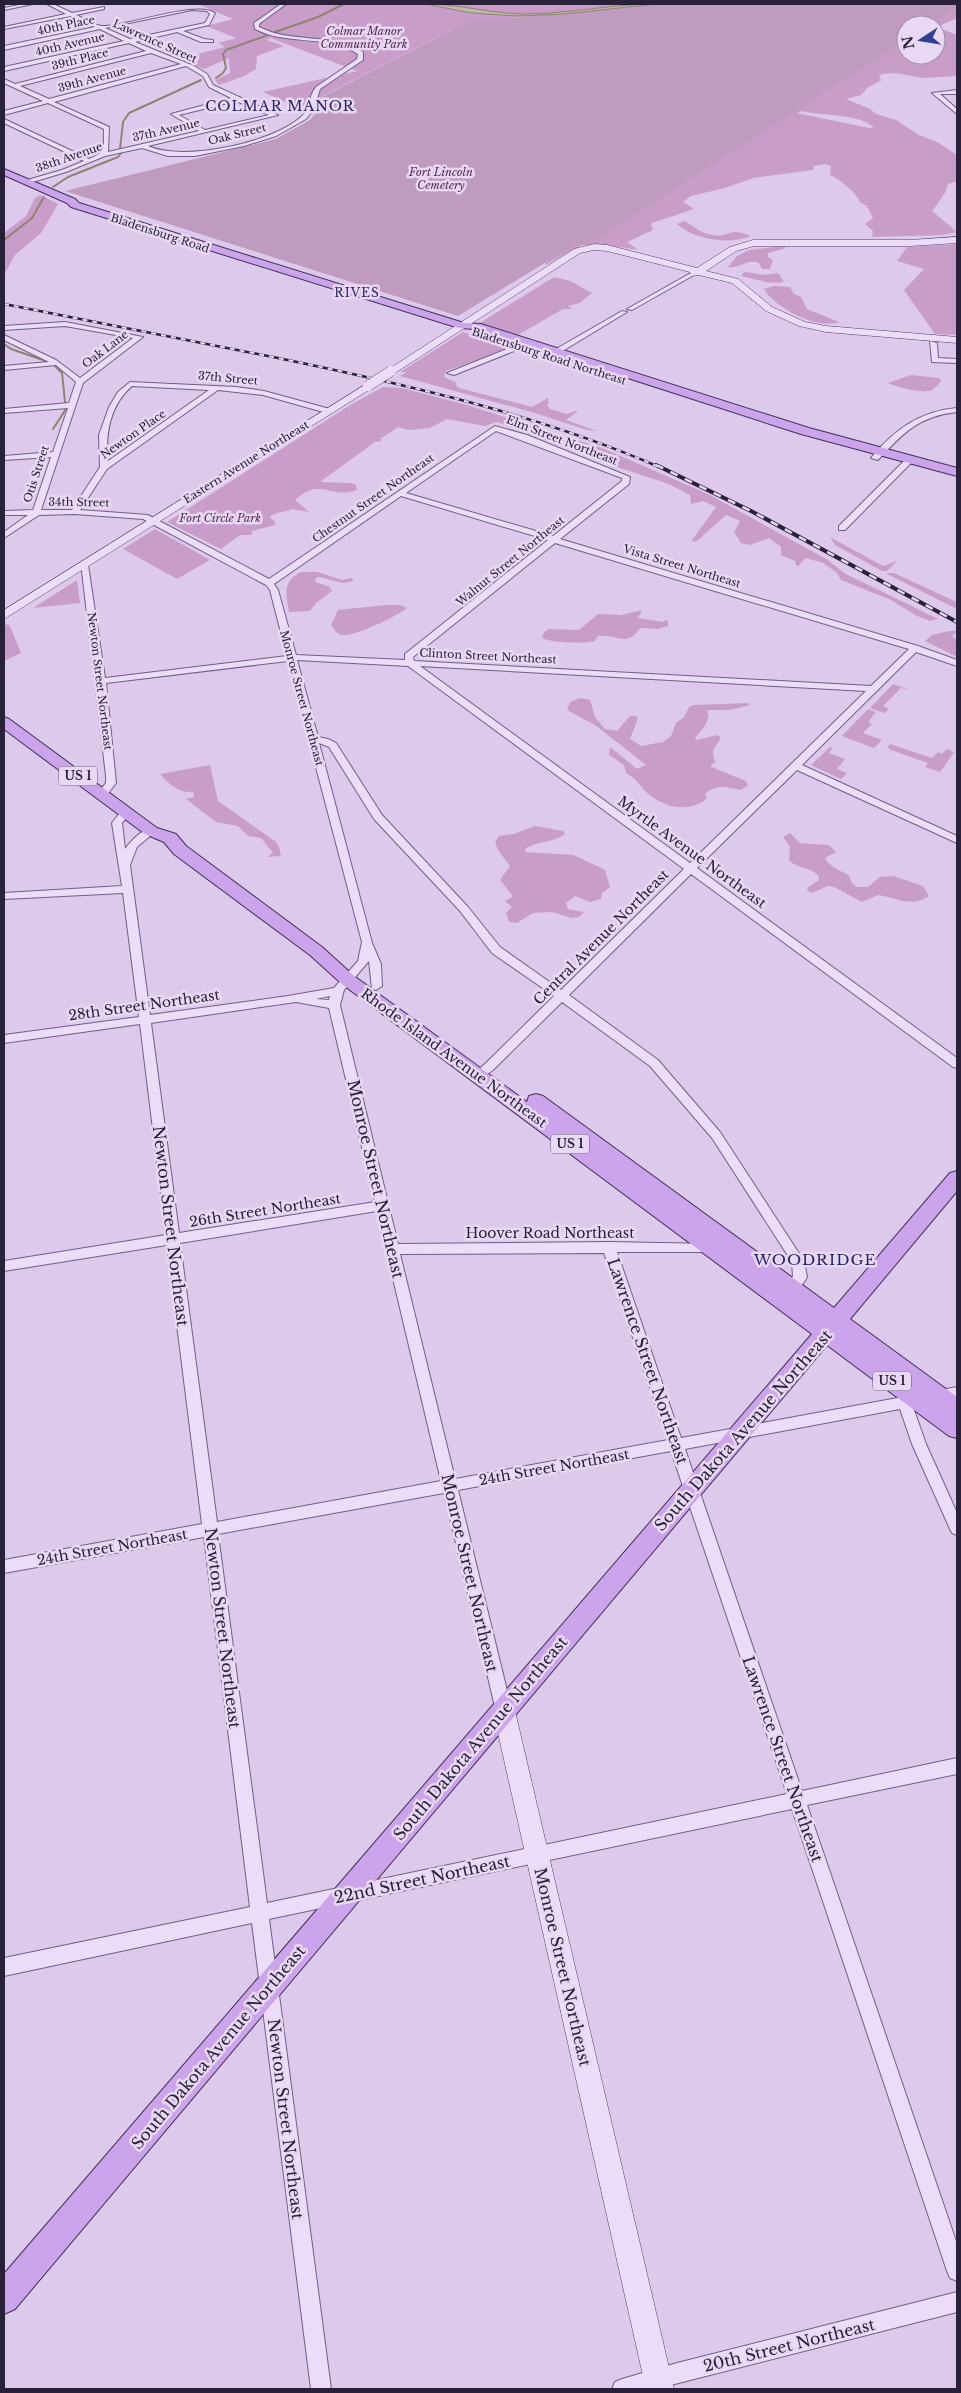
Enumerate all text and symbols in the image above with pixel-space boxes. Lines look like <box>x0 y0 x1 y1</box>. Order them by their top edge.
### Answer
street label: 40th Place <box>36 12 96 38</box>
north arrow <box>896 15 946 65</box>
street label: Lawrence Street <box>111 16 200 66</box>
park label: Colmar Manor Community Park <box>321 24 408 51</box>
street label: 40th Avenue <box>34 29 106 59</box>
text: N <box>898 34 918 51</box>
street label: 39th Place <box>50 45 110 73</box>
street label: 39th Avenue <box>56 63 128 95</box>
district label: COLMAR MANOR <box>205 97 355 115</box>
street label: 37th Avenue <box>131 115 201 145</box>
street label: Oak Street <box>207 120 268 148</box>
street label: 38th Avenue <box>34 139 104 175</box>
park label: Fort Lincoln Cemetery <box>408 165 473 192</box>
street label: Bladensburg Road <box>109 210 212 256</box>
district label: RIVES <box>334 285 380 300</box>
street label: Bladensburg Road Northeast <box>470 324 629 388</box>
street label: Oak Lane <box>79 327 131 371</box>
street label: 37th Street <box>197 368 259 388</box>
street label: Newton Place <box>98 406 168 462</box>
street label: Elm Street Northeast <box>504 412 620 468</box>
street label: Eastern Avenue Northeast <box>181 417 312 506</box>
street label: Otis Street <box>20 443 52 504</box>
street label: Chestnut Street Northeast <box>309 450 437 546</box>
street label: 34th Street <box>48 494 111 510</box>
park label: Fort Circle Park <box>178 511 261 525</box>
street label: Walnut Street Northeast <box>452 512 568 610</box>
street label: Vista Street Northeast <box>621 541 743 591</box>
street label: Newton Street Northeast <box>85 611 116 752</box>
street label: Monroe Street Northeast <box>277 629 327 768</box>
street label: Clinton Street Northeast <box>419 645 558 667</box>
road number: US 1 <box>59 766 97 786</box>
street label: Myrtle Avenue Northeast <box>614 792 770 912</box>
street label: Central Avenue Northeast <box>529 865 673 1009</box>
street label: Rhode Island Avenue Northeast <box>357 984 551 1132</box>
street label: 28th Street Northeast <box>67 985 221 1025</box>
street label: Monroe Street Northeast <box>343 1078 409 1280</box>
street label: Newton Street Northeast <box>149 1125 193 1327</box>
road number: US 1 <box>551 1134 589 1154</box>
street label: 26th Street Northeast <box>188 1189 343 1231</box>
street label: Hoover Road Northeast <box>466 1224 635 1242</box>
district label: WOODRIDGE <box>753 1250 876 1269</box>
street label: Lawrence Street Northeast <box>603 1255 693 1467</box>
street label: South Dakota Avenue Northeast <box>650 1325 836 1535</box>
road number: US 1 <box>873 1372 911 1390</box>
street label: 24th Street Northeast <box>477 1445 631 1489</box>
street label: Monroe Street Northeast <box>437 1472 503 1674</box>
street label: 24th Street Northeast <box>35 1525 189 1569</box>
street label: Newton Street Northeast <box>201 1527 245 1729</box>
street label: South Dakota Avenue Northeast <box>389 1632 571 1844</box>
street label: Lawrence Street Northeast <box>738 1653 828 1865</box>
street label: 22nd Street Northeast <box>332 1851 512 1907</box>
street label: Monroe Street Northeast <box>530 1866 596 2068</box>
street label: South Dakota Avenue Northeast <box>127 1941 309 2153</box>
street label: Newton Street Northeast <box>264 2018 308 2220</box>
street label: 20th Street Northeast <box>701 2314 877 2376</box>

